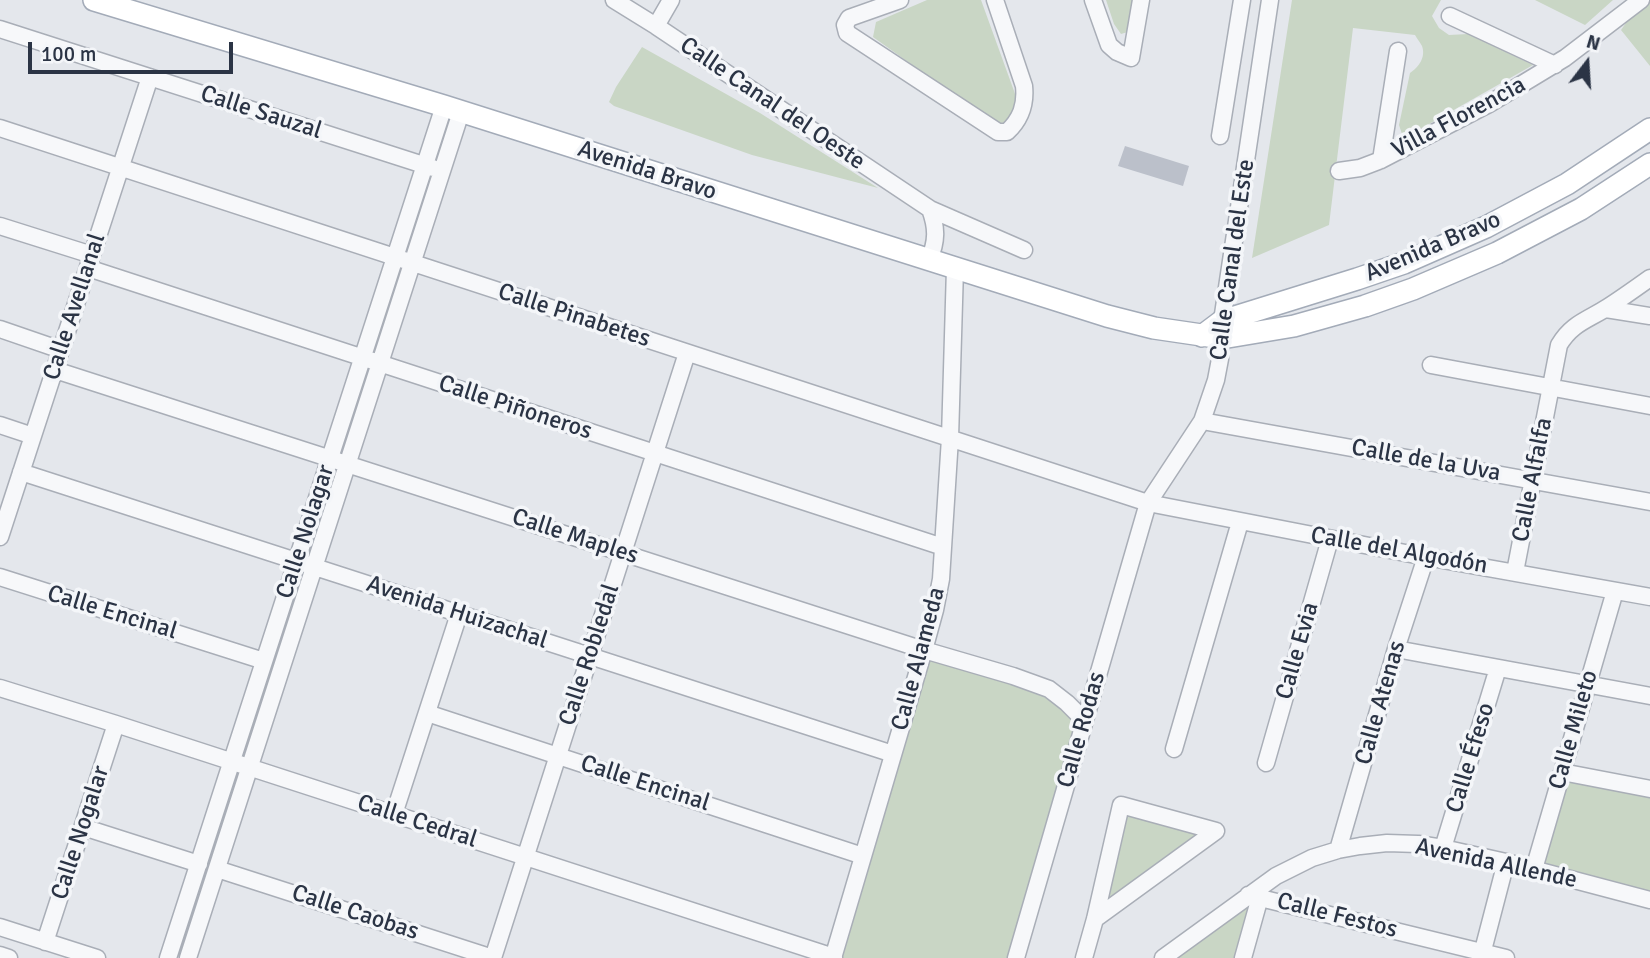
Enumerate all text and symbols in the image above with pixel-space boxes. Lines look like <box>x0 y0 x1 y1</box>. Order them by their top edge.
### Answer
scale bar <box>32 28 236 72</box>
north arrow <box>1552 28 1622 98</box>
text: N <box>1583 30 1603 56</box>
street label: Calle Canal del Oeste <box>674 31 870 177</box>
text: 100 m <box>41 41 96 67</box>
street label: Villa Florencia <box>1387 71 1531 165</box>
street label: Calle Sauzal <box>197 80 325 146</box>
street label: Avenida Bravo <box>574 135 720 207</box>
street label: Calle Canal del Este <box>1205 158 1261 362</box>
street label: Avenida Bravo <box>1361 206 1505 288</box>
street label: Calle Avellanal <box>38 230 112 384</box>
street label: Calle Pinabetes <box>494 278 654 354</box>
street label: Calle Piñoneros <box>435 370 595 446</box>
street label: Calle Alfalfa <box>1507 415 1559 545</box>
street label: Calle de la Uva <box>1349 434 1503 488</box>
street label: Calle Nolagar <box>271 461 341 603</box>
street label: Calle Maples <box>508 503 642 571</box>
street label: Calle del Algodón <box>1308 521 1490 581</box>
street label: Avenida Huizachal <box>363 570 551 656</box>
street label: Calle Encinal <box>44 580 180 646</box>
street label: Calle Robledal <box>554 580 626 730</box>
street label: Calle Alameda <box>886 584 952 734</box>
street label: Calle Evia <box>1270 599 1326 703</box>
street label: Calle Atenas <box>1350 638 1412 768</box>
street label: Calle Mileto <box>1543 667 1605 793</box>
street label: Calle Rodas <box>1052 669 1112 791</box>
street label: Calle Éfeso <box>1441 699 1501 817</box>
street label: Calle Encinal <box>577 750 713 818</box>
street label: Calle Nogalar <box>46 762 116 904</box>
street label: Calle Cedral <box>353 789 481 855</box>
street label: Avenida Allende <box>1413 833 1579 895</box>
street label: Calle Caobas <box>288 879 422 947</box>
street label: Calle Festos <box>1274 887 1400 945</box>

